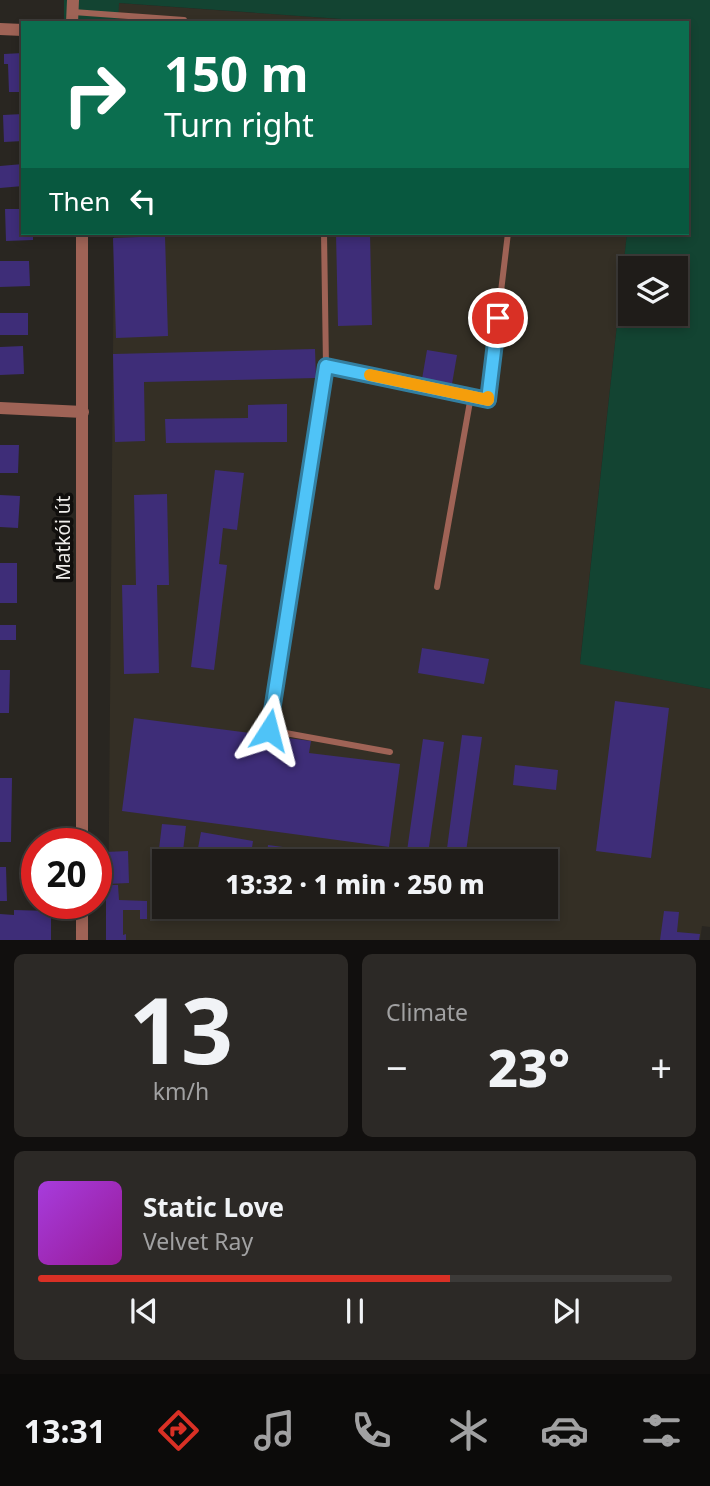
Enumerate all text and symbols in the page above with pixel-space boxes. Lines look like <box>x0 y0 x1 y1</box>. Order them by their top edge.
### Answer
text: 150 m <box>164 40 309 106</box>
icon: right <box>49 49 140 140</box>
text: Turn right <box>164 103 314 146</box>
icon: left <box>124 182 162 220</box>
text: Then <box>49 183 110 219</box>
map controls <box>618 256 688 326</box>
button: layers <box>618 256 688 326</box>
pin <box>468 288 528 348</box>
icon: arrive <box>479 299 517 337</box>
street label: Matkói út <box>50 495 76 580</box>
position arrow <box>232 693 306 767</box>
speed limit sign: 20 <box>21 828 112 919</box>
text: 13:32 · 1 min · 250 m <box>225 866 485 902</box>
text: 13 <box>129 967 233 1091</box>
text: Climate <box>386 996 468 1028</box>
text: 23° <box>488 1031 570 1102</box>
text: − <box>386 1041 408 1093</box>
text: + <box>650 1041 672 1093</box>
text: km/h <box>153 1075 209 1107</box>
text: Static Love <box>143 1189 284 1225</box>
text: Velvet Ray <box>143 1225 253 1257</box>
icon: previous <box>125 1292 163 1330</box>
icon: pause <box>336 1292 374 1330</box>
icon: next <box>547 1292 585 1330</box>
icon: directions <box>154 1406 203 1455</box>
icon: music <box>250 1406 299 1455</box>
icon: phone <box>347 1406 396 1455</box>
icon: climate <box>444 1406 493 1455</box>
icon: car <box>540 1406 589 1455</box>
icon: filters <box>637 1406 686 1455</box>
text: 13:31 <box>24 1409 106 1452</box>

